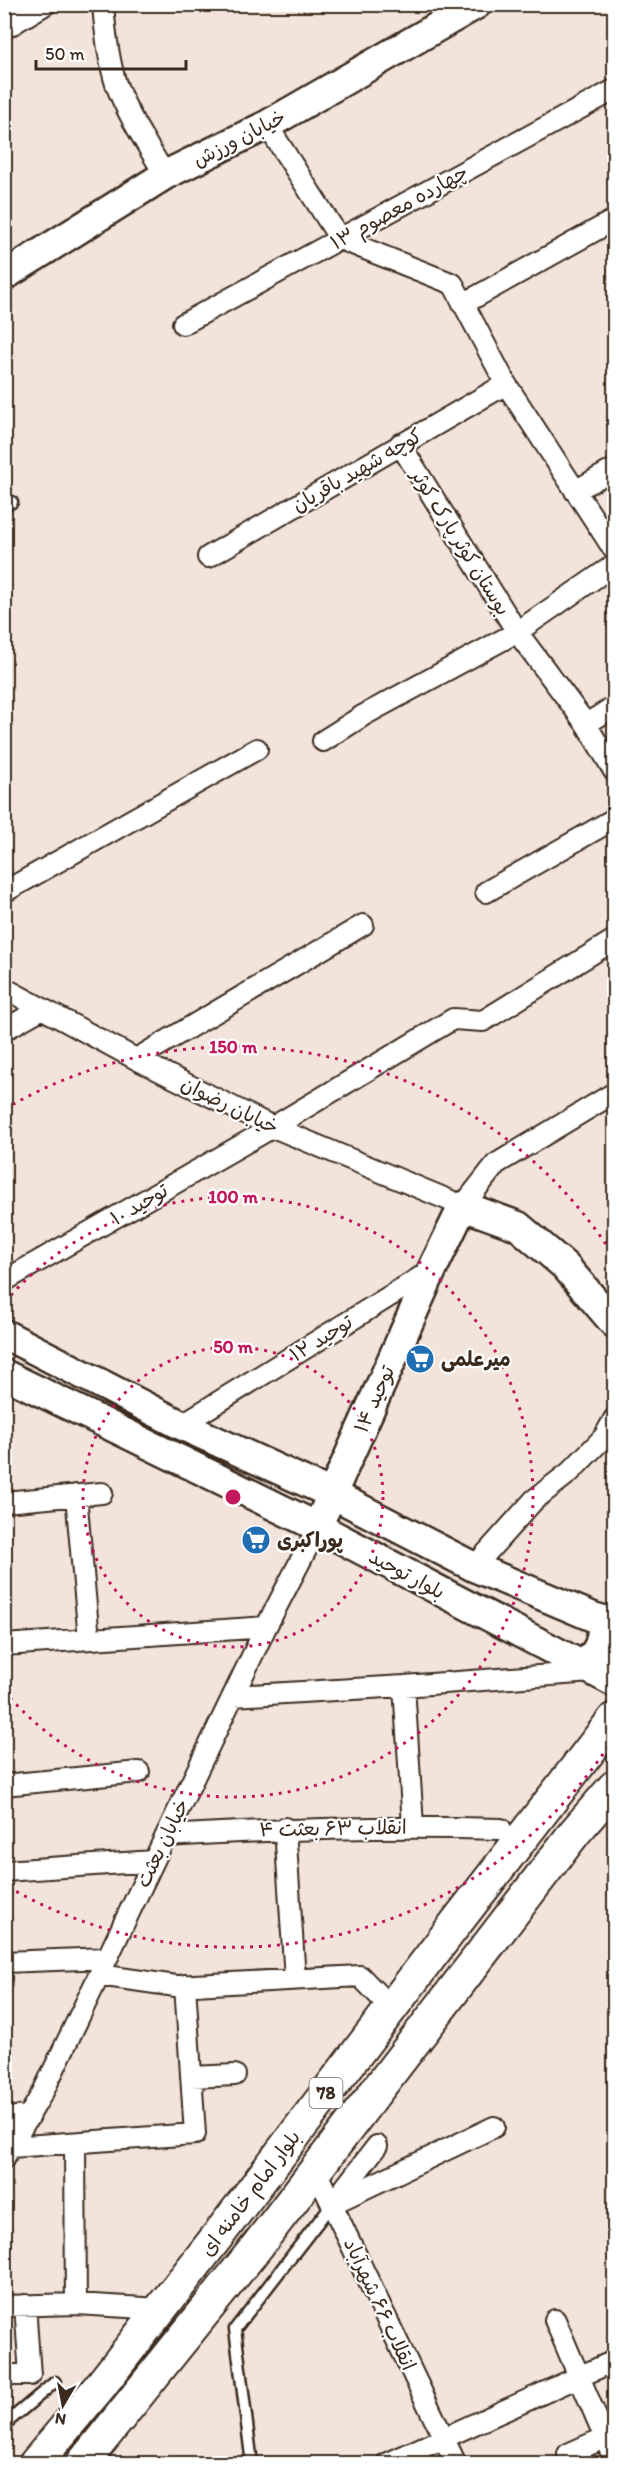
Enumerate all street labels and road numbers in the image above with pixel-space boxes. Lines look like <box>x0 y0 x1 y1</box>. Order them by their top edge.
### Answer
street label: خیابان ورزش <box>189 104 289 172</box>
street label: چهارده معصوم ۱۳ <box>326 159 474 258</box>
street label: کوچه شهید باقریان <box>288 423 427 518</box>
street label: بوستان کوثر پارک کوثر <box>404 463 516 620</box>
street label: خیابان رضوان <box>177 1071 283 1139</box>
street label: توحید ۱۰ <box>106 1178 172 1230</box>
street label: توحید ۱۲ <box>285 1309 357 1367</box>
street label: توحید ۱۴ <box>349 1362 399 1436</box>
street label: بلوار توحید <box>365 1544 449 1604</box>
street label: خیابان بعثت <box>130 1795 194 1891</box>
street label: انقلاب ۶۳ بعثت ۴ <box>259 1815 407 1841</box>
road number: 78 <box>310 2078 342 2108</box>
street label: بلوار امام خامنه ای <box>195 2125 308 2263</box>
street label: انقلاب ۶۶ شهرآباد <box>339 2234 421 2374</box>

